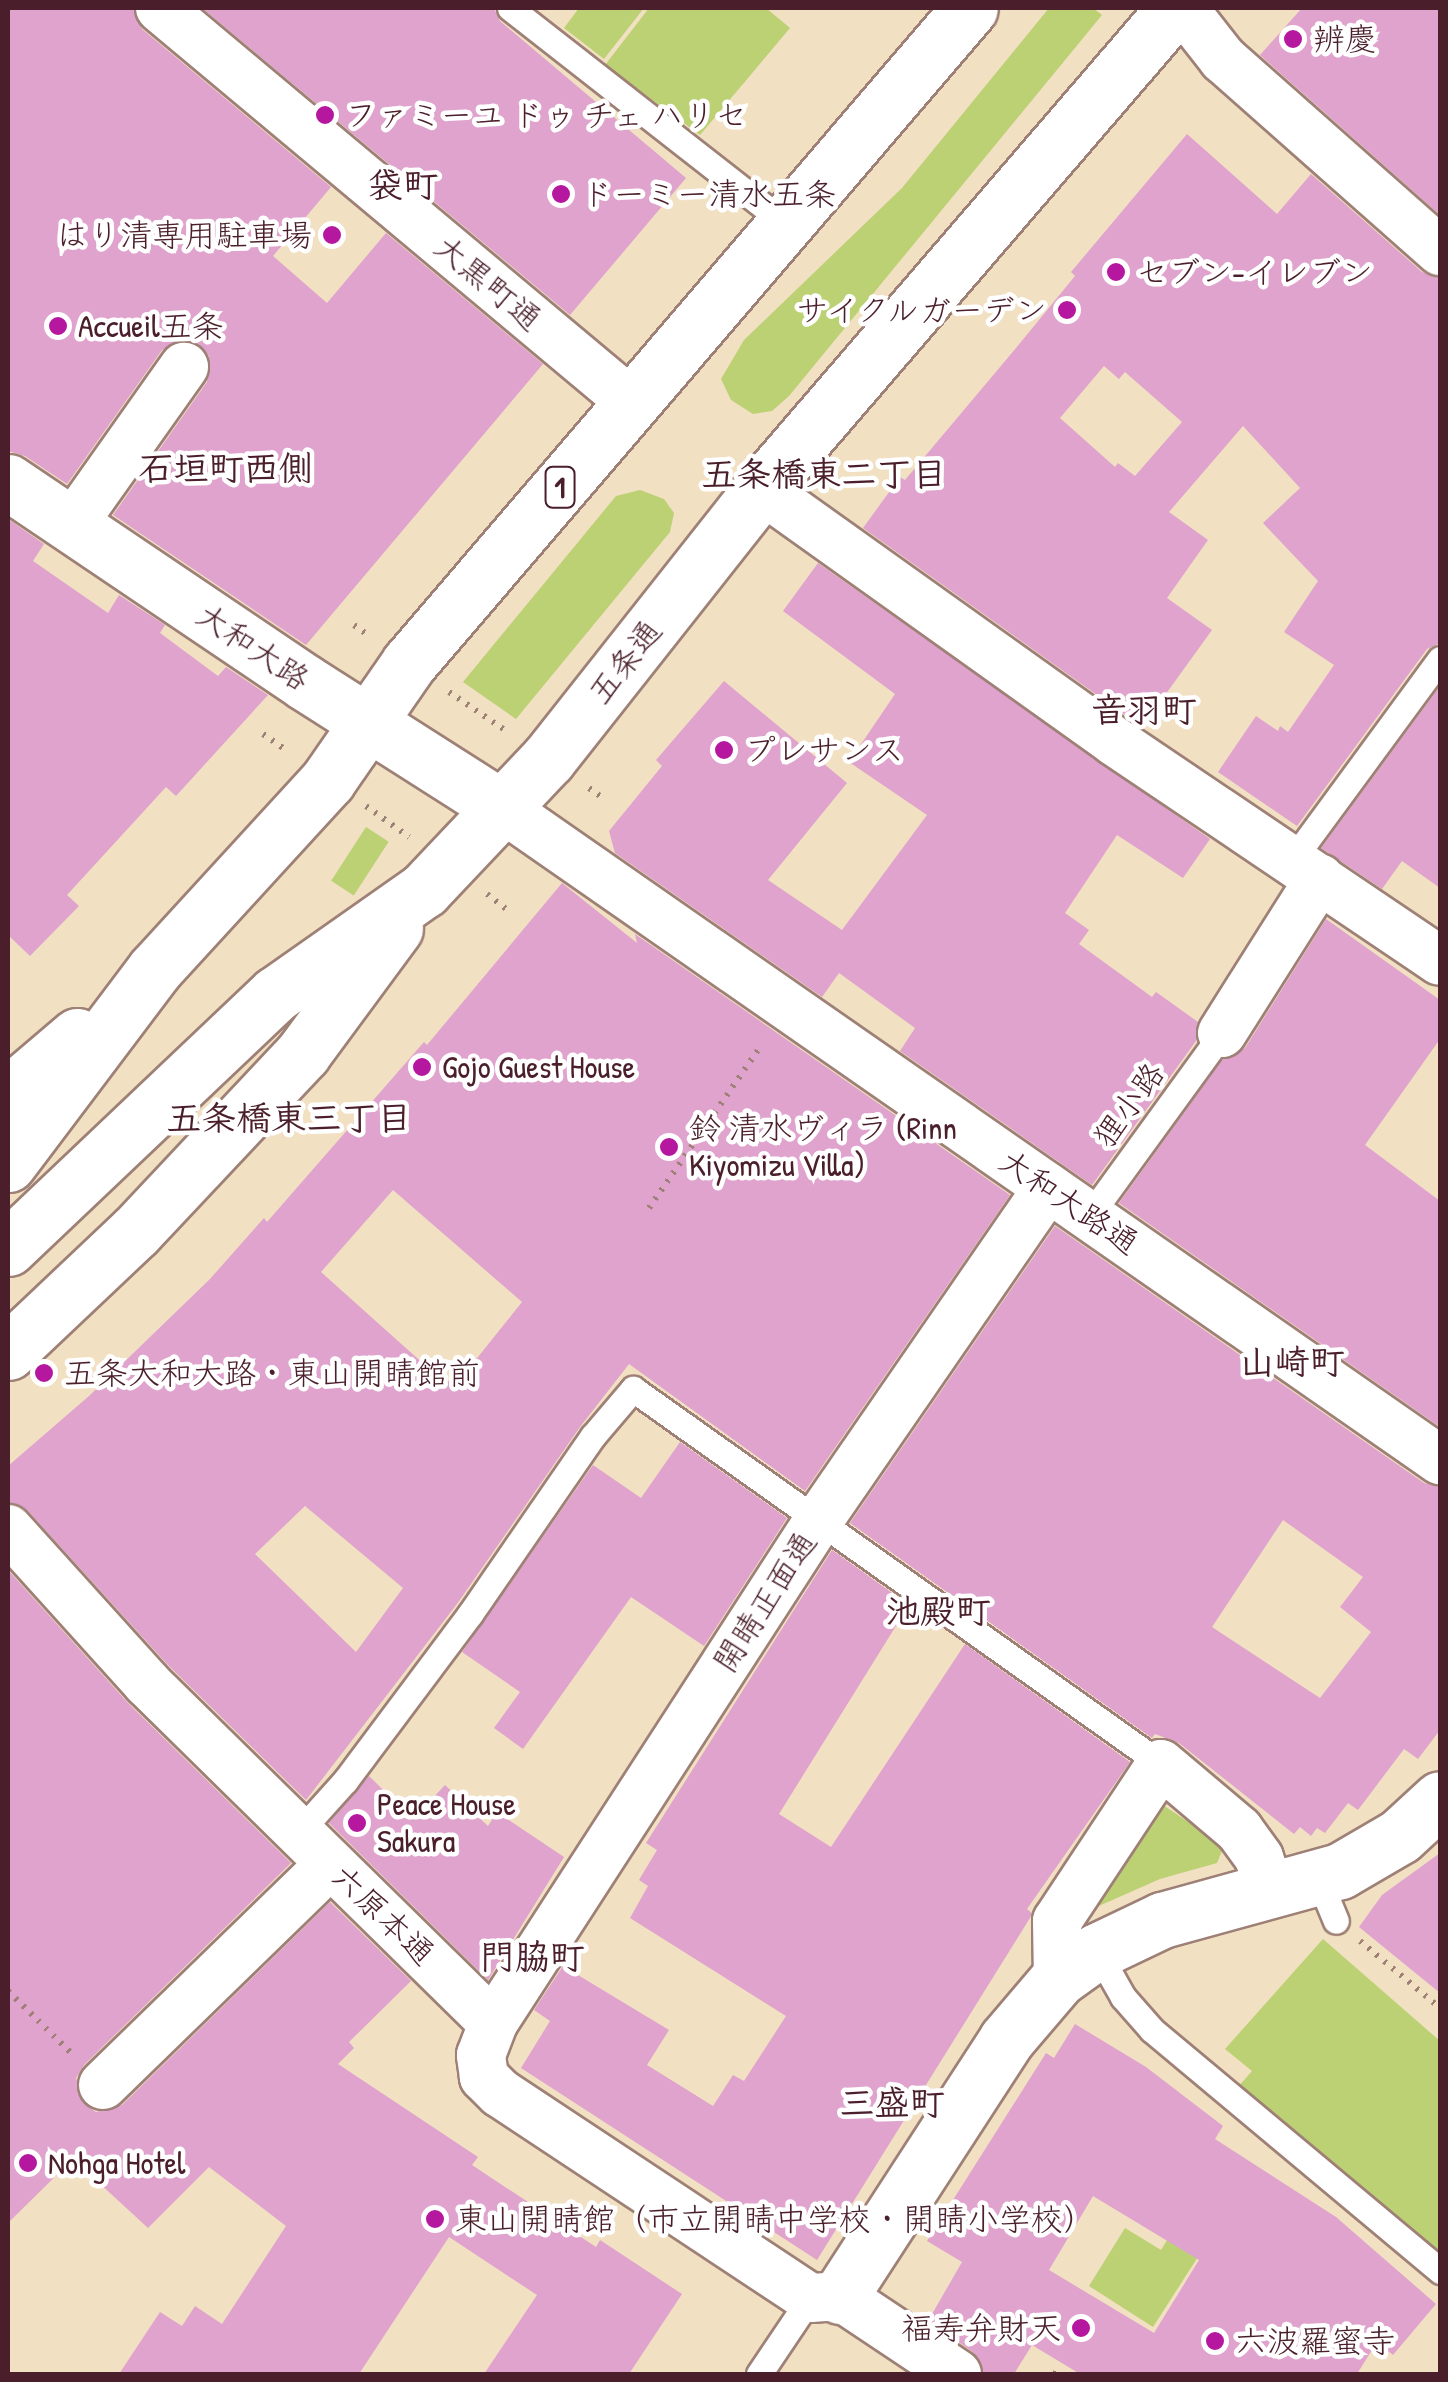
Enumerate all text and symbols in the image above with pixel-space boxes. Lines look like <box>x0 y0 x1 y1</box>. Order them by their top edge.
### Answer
place label: 辨慶 <box>1313 20 1377 58</box>
marker: 辨慶 <box>1282 28 1304 50</box>
place label: ファミーユ ドゥ チェ ハリセ <box>345 96 750 134</box>
marker: ファミーユ ドゥ チェ ハリセ <box>314 104 336 126</box>
district label: 袋町 <box>368 164 438 206</box>
place label: ドーミー清水五条 <box>581 175 836 213</box>
marker: ドーミー清水五条 <box>550 183 572 205</box>
place label: はり清専用駐車場 <box>56 216 312 254</box>
marker: はり清専用駐車場 <box>321 224 343 246</box>
street label: 大黒町通 <box>427 227 549 339</box>
place label: セブン-イレブン <box>1136 253 1373 291</box>
marker: セブン-イレブン <box>1105 261 1127 283</box>
place label: サイクルガーデン <box>791 291 1047 329</box>
marker: サイクルガーデン <box>1056 299 1078 321</box>
place label: Accueil五条 <box>78 307 224 345</box>
marker: Accueil五条 <box>47 315 69 337</box>
district label: 石垣町西側 <box>139 447 313 489</box>
district label: 五条橋東二丁目 <box>702 453 946 495</box>
road number: 1 <box>542 462 578 512</box>
street label: 大和大路 <box>189 595 317 699</box>
street label: 五条通 <box>580 612 670 712</box>
district label: 音羽町 <box>1092 689 1196 731</box>
place label: プレサンス <box>744 731 904 769</box>
marker: プレサンス <box>713 739 735 761</box>
place label: Gojo Guest House <box>442 1048 635 1086</box>
street label: 狸小路 <box>1085 1055 1173 1155</box>
marker: Gojo Guest House <box>411 1056 433 1078</box>
district label: 五条橋東三丁目 <box>167 1097 411 1139</box>
place label: 鈴 清水ヴィラ (Rinn Kiyomizu Villa) <box>689 1110 957 1185</box>
marker: 鈴 清水ヴィラ (Rinn Kiyomizu Villa) <box>658 1136 680 1158</box>
street label: 大和大路通 <box>992 1141 1146 1263</box>
district label: 山崎町 <box>1240 1341 1344 1383</box>
place label: 五条大和大路・東山開睛館前 <box>64 1354 480 1392</box>
marker: 五条大和大路・東山開睛館前 <box>33 1362 55 1384</box>
street label: 開睛正面通 <box>705 1524 825 1680</box>
district label: 池殿町 <box>886 1590 990 1632</box>
place label: Peace House Sakura <box>377 1786 516 1861</box>
marker: Peace House Sakura <box>346 1812 368 1834</box>
street label: 六原本通 <box>324 1857 442 1973</box>
district label: 門脇町 <box>480 1936 584 1978</box>
district label: 三盛町 <box>840 2082 944 2124</box>
place label: Nohga Hotel <box>48 2144 186 2182</box>
marker: Nohga Hotel <box>17 2152 39 2174</box>
place label: 東山開睛館（市立開睛中学校・開睛小学校） <box>455 2200 1095 2238</box>
marker: 東山開睛館（市立開睛中学校・開睛小学校） <box>424 2208 446 2230</box>
place label: 福寿弁財天 <box>901 2309 1061 2347</box>
marker: 福寿弁財天 <box>1070 2317 1092 2339</box>
place label: 六波羅蜜寺 <box>1235 2322 1395 2360</box>
marker: 六波羅蜜寺 <box>1204 2330 1226 2352</box>

